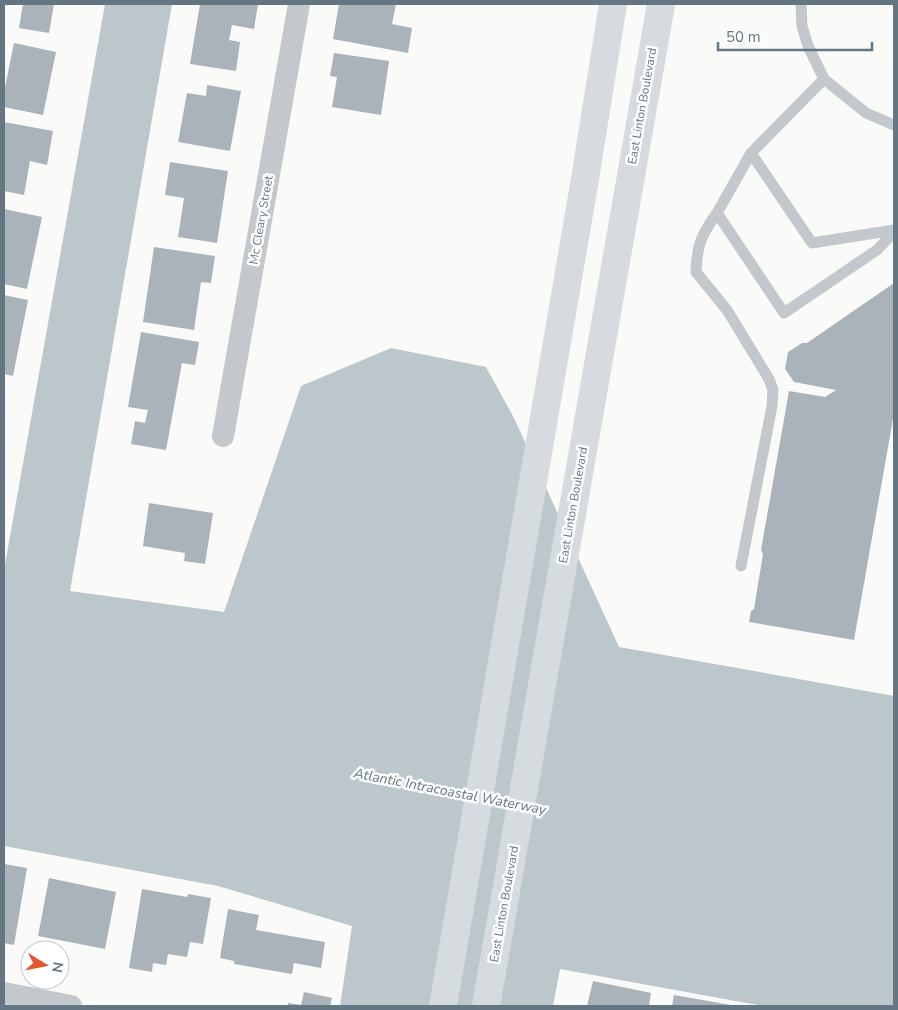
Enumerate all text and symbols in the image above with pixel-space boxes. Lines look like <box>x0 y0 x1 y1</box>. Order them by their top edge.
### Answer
scale bar <box>718 20 872 52</box>
text: 50 m <box>726 27 761 47</box>
street label: East Linton Boulevard <box>624 46 660 166</box>
street label: Mc Cleary Street <box>245 174 277 266</box>
street label: East Linton Boulevard <box>555 445 591 565</box>
water label: Atlantic Intracoastal Waterway <box>351 763 549 820</box>
street label: East Linton Boulevard <box>486 844 522 964</box>
north arrow <box>20 940 70 990</box>
text: N <box>47 960 68 974</box>

